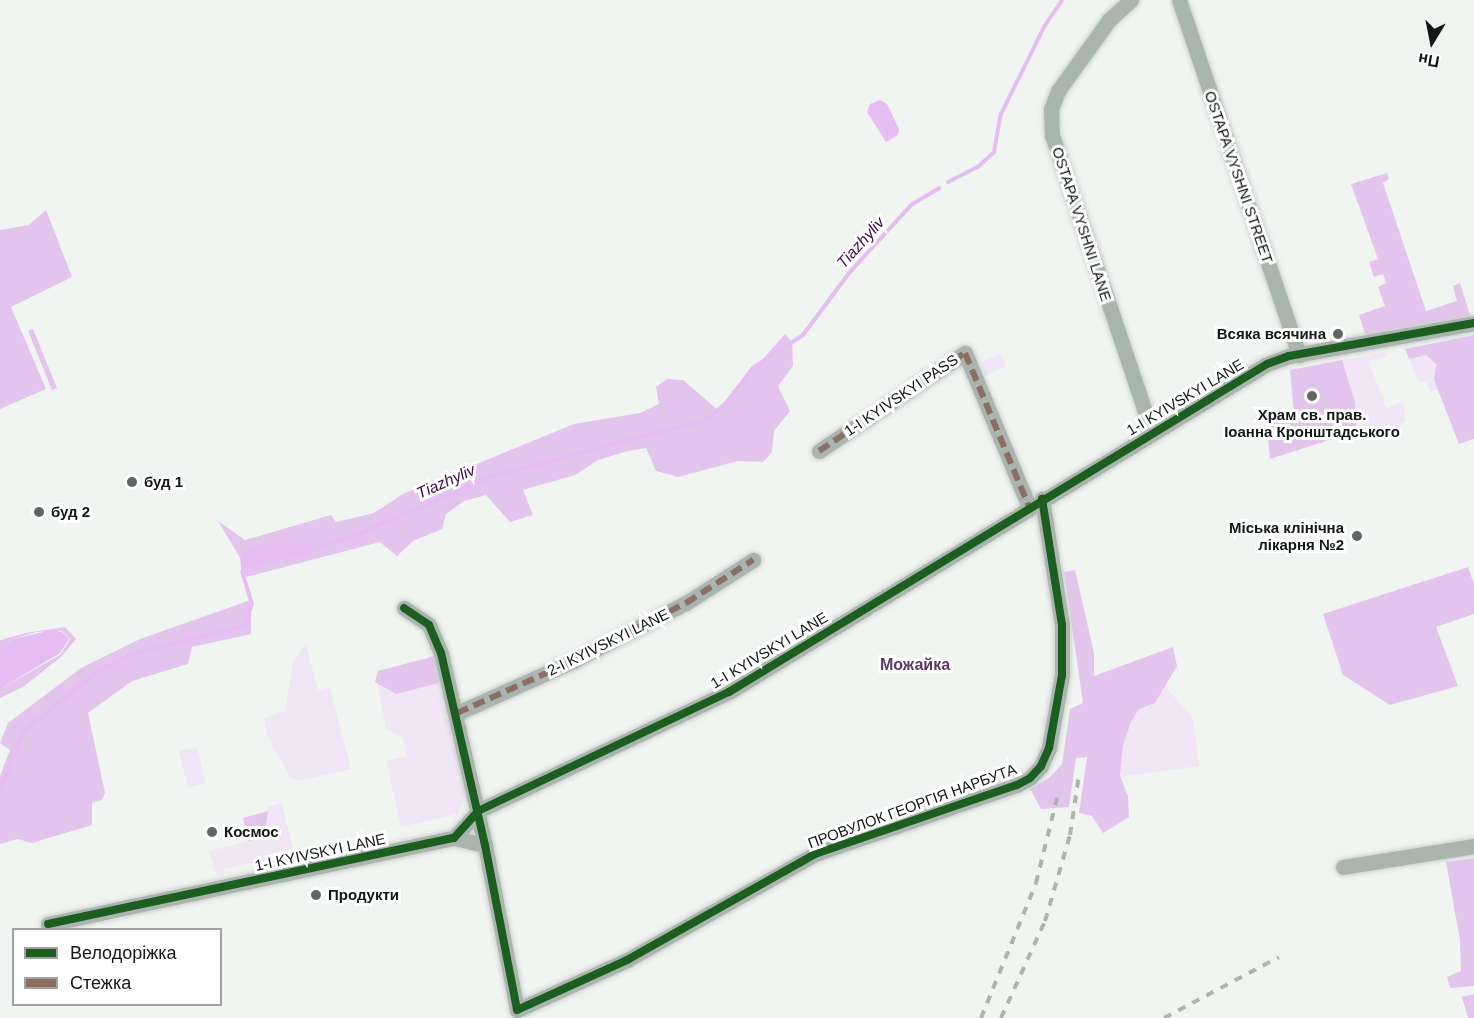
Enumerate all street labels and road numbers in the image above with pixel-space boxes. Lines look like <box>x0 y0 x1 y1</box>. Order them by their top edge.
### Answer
street label: OSTAPA VYSHNI STREET <box>1201 88 1277 266</box>
street label: OSTAPA VYSHNI LANE <box>1048 144 1116 304</box>
street label: 1-I KYIVSKYI PASS <box>841 350 961 440</box>
street label: 1-I KYIVSKYI LANE <box>1123 355 1247 439</box>
street label: 2-I KYIVSKYI LANE <box>544 605 672 679</box>
street label: 1-I KYIVSKYI LANE <box>707 608 831 692</box>
street label: ПРОВУЛОК ГЕОРГІЯ НАРБУТА <box>805 760 1019 852</box>
street label: 1-I KYIVSKYI LANE <box>253 829 387 875</box>

